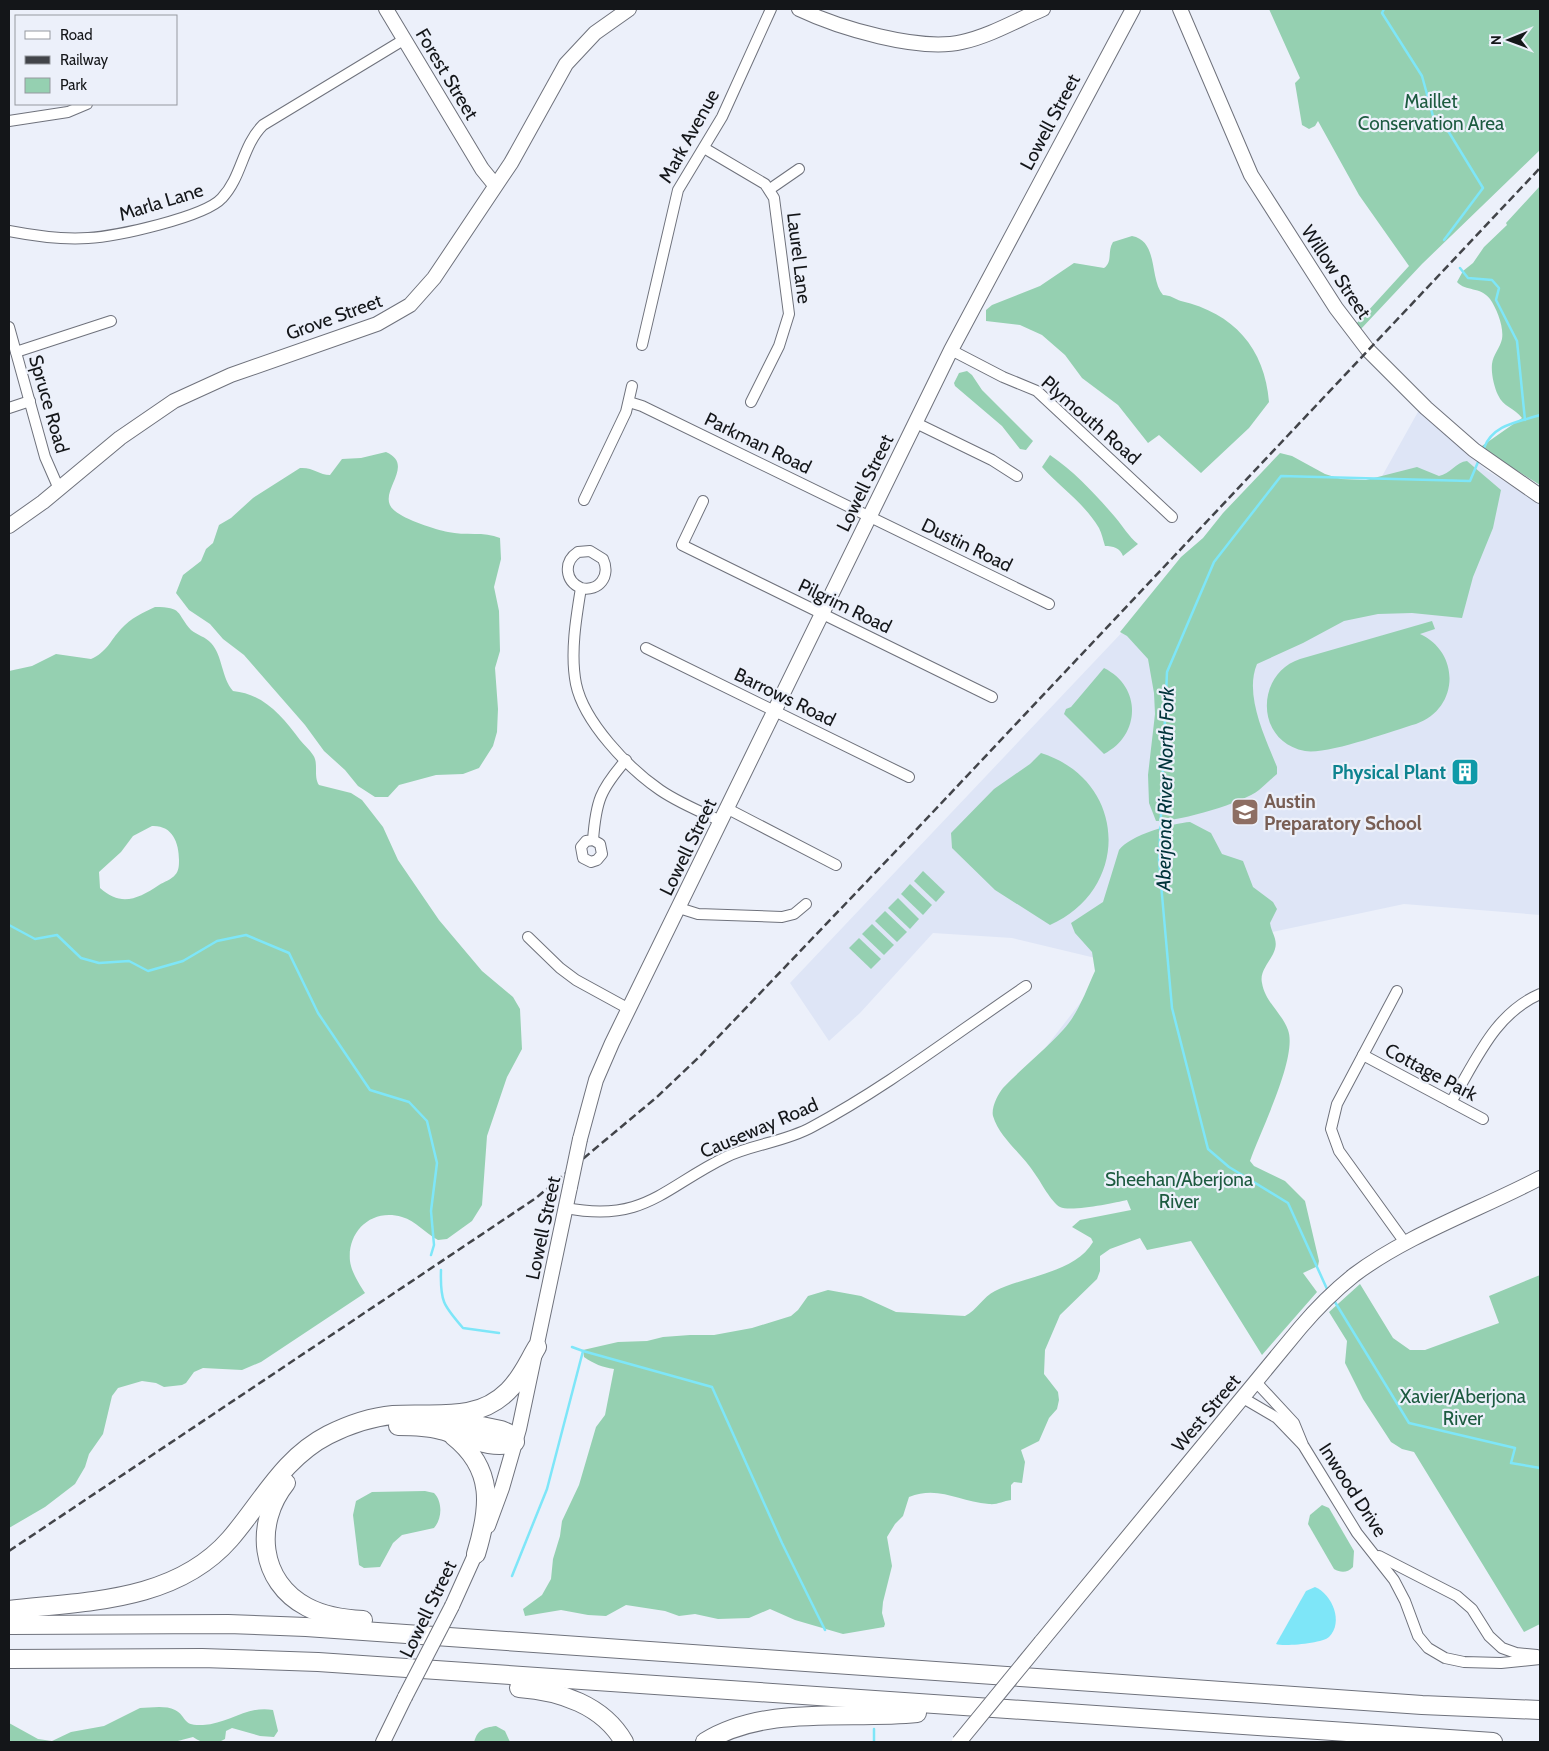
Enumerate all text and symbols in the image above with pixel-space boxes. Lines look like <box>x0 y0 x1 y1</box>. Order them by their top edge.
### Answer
legend <box>15 15 178 105</box>
north arrow <box>1484 15 1534 65</box>
street label: Forest Street <box>411 24 484 124</box>
text: Road <box>60 26 93 44</box>
text: N <box>1487 35 1505 45</box>
text: Railway <box>60 51 109 69</box>
street label: Lowell Street <box>1015 70 1085 174</box>
text: Park <box>60 76 87 94</box>
street label: Mark Avenue <box>654 85 724 187</box>
park label: Maillet Conservation Area <box>1358 90 1504 135</box>
street label: Marla Lane <box>116 178 206 226</box>
street label: Laurel Lane <box>782 211 816 305</box>
street label: Willow Street <box>1296 221 1376 324</box>
street label: Grove Street <box>283 289 386 345</box>
street label: Spruce Road <box>24 352 74 456</box>
street label: Plymouth Road <box>1037 371 1145 469</box>
street label: Parkman Road <box>701 407 815 479</box>
street label: Lowell Street <box>832 430 899 535</box>
street label: Dustin Road <box>918 513 1016 577</box>
street label: Pilgrim Road <box>795 574 895 638</box>
street label: Barrows Road <box>731 663 839 731</box>
water label: Aberjona River North Fork <box>1151 685 1179 892</box>
building icon: Physical Plant <box>1450 757 1480 787</box>
place label: Physical Plant <box>1332 761 1446 784</box>
place label: Austin Preparatory School <box>1264 790 1422 835</box>
street label: Lowell Street <box>655 794 722 899</box>
school or university icon: Austin Preparatory School <box>1230 797 1260 827</box>
street label: Cottage Park <box>1381 1038 1482 1106</box>
street label: Causeway Road <box>697 1093 821 1163</box>
park label: Sheehan/Aberjona River <box>1105 1168 1253 1213</box>
street label: Lowell Street <box>521 1174 565 1282</box>
street label: West Street <box>1167 1369 1246 1457</box>
park label: Xavier/Aberjona River <box>1400 1385 1526 1430</box>
street label: Inwood Drive <box>1314 1439 1392 1541</box>
street label: Lowell Street <box>395 1556 462 1661</box>

